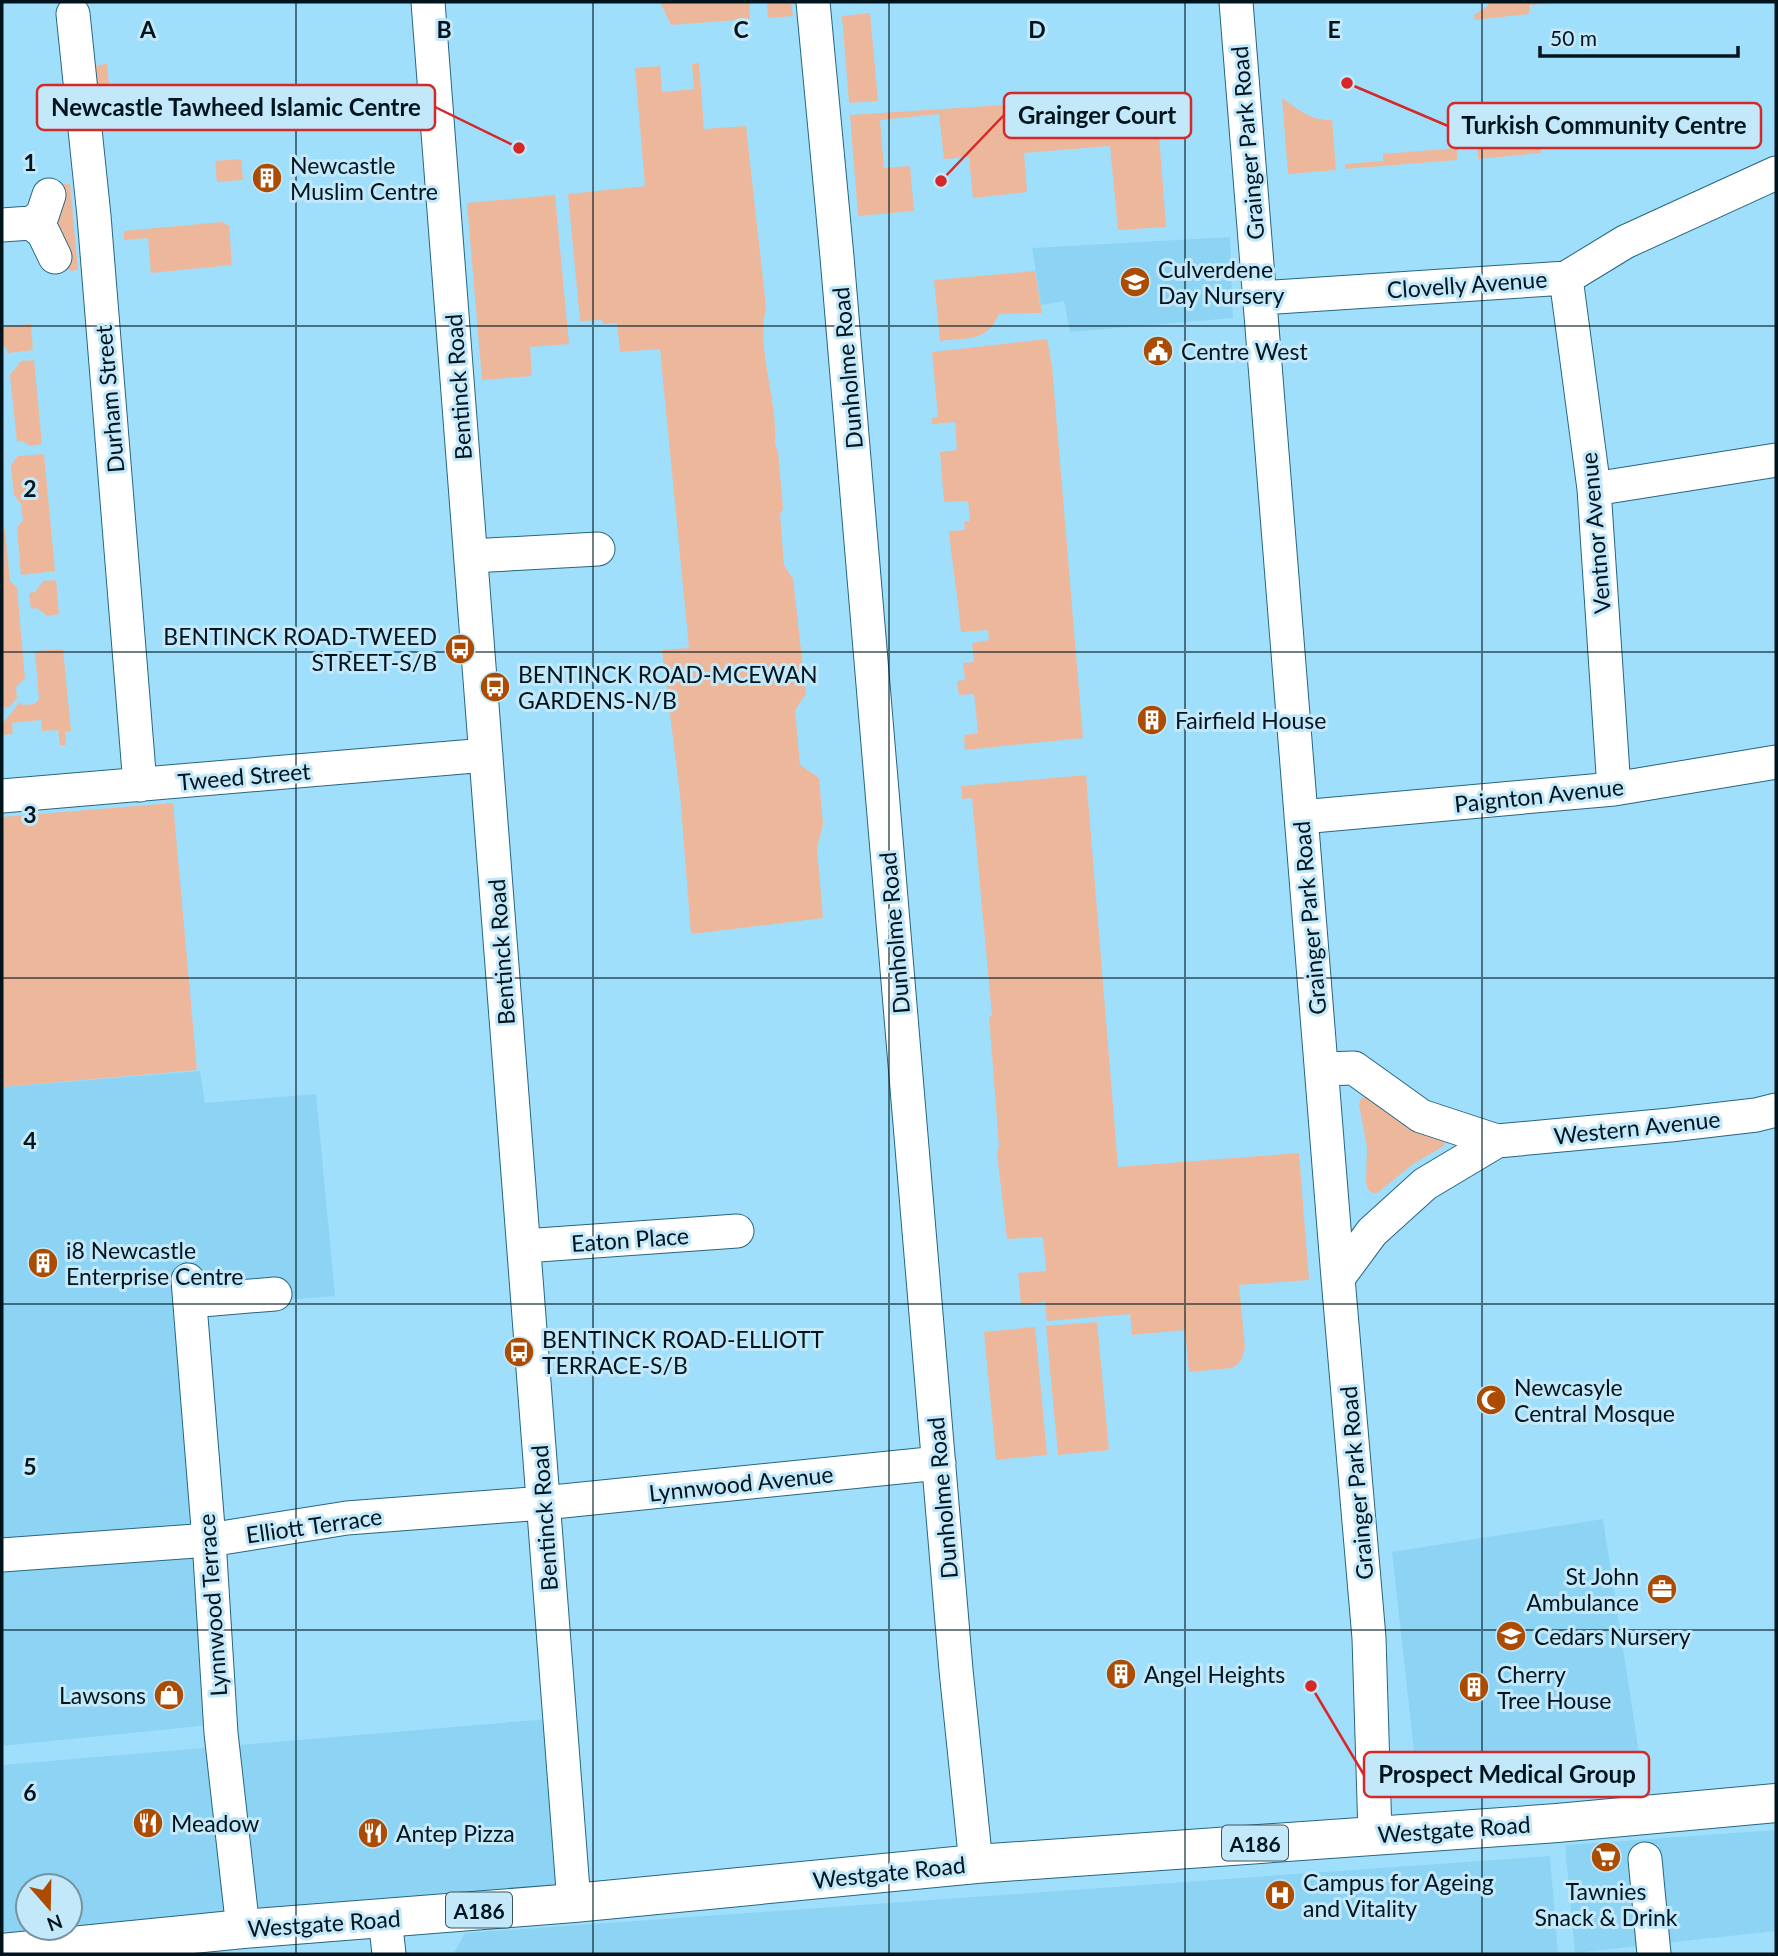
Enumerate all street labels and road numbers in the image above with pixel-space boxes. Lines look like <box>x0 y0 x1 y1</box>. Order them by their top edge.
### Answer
street label: Grainger Park Road <box>1225 45 1269 241</box>
street label: Clovelly Avenue <box>1386 264 1548 304</box>
street label: Dunholme Road <box>826 286 868 450</box>
street label: Bentinck Road <box>439 313 477 461</box>
street label: Durham Street <box>89 323 129 474</box>
street label: Ventnor Avenue <box>1574 451 1616 615</box>
street label: Tweed Street <box>176 756 312 796</box>
street label: Paignton Avenue <box>1453 772 1625 818</box>
street label: Grainger Park Road <box>1287 820 1331 1016</box>
street label: Dunholme Road <box>873 851 915 1015</box>
street label: Bentinck Road <box>482 878 520 1026</box>
street label: Western Avenue <box>1552 1104 1722 1150</box>
street label: Eaton Place <box>570 1221 690 1257</box>
street label: Grainger Park Road <box>1334 1385 1378 1581</box>
street label: Dunholme Road <box>921 1416 963 1580</box>
street label: Bentinck Road <box>525 1444 563 1592</box>
street label: Lynnwood Avenue <box>647 1459 835 1507</box>
street label: Elliott Terrace <box>244 1502 384 1548</box>
street label: Lynnwood Terrace <box>192 1513 232 1697</box>
street label: Westgate Road <box>1377 1810 1531 1848</box>
road number: A186 <box>1222 1826 1288 1860</box>
street label: Westgate Road <box>811 1850 967 1894</box>
road number: A186 <box>446 1892 512 1927</box>
street label: Westgate Road <box>247 1904 401 1942</box>

